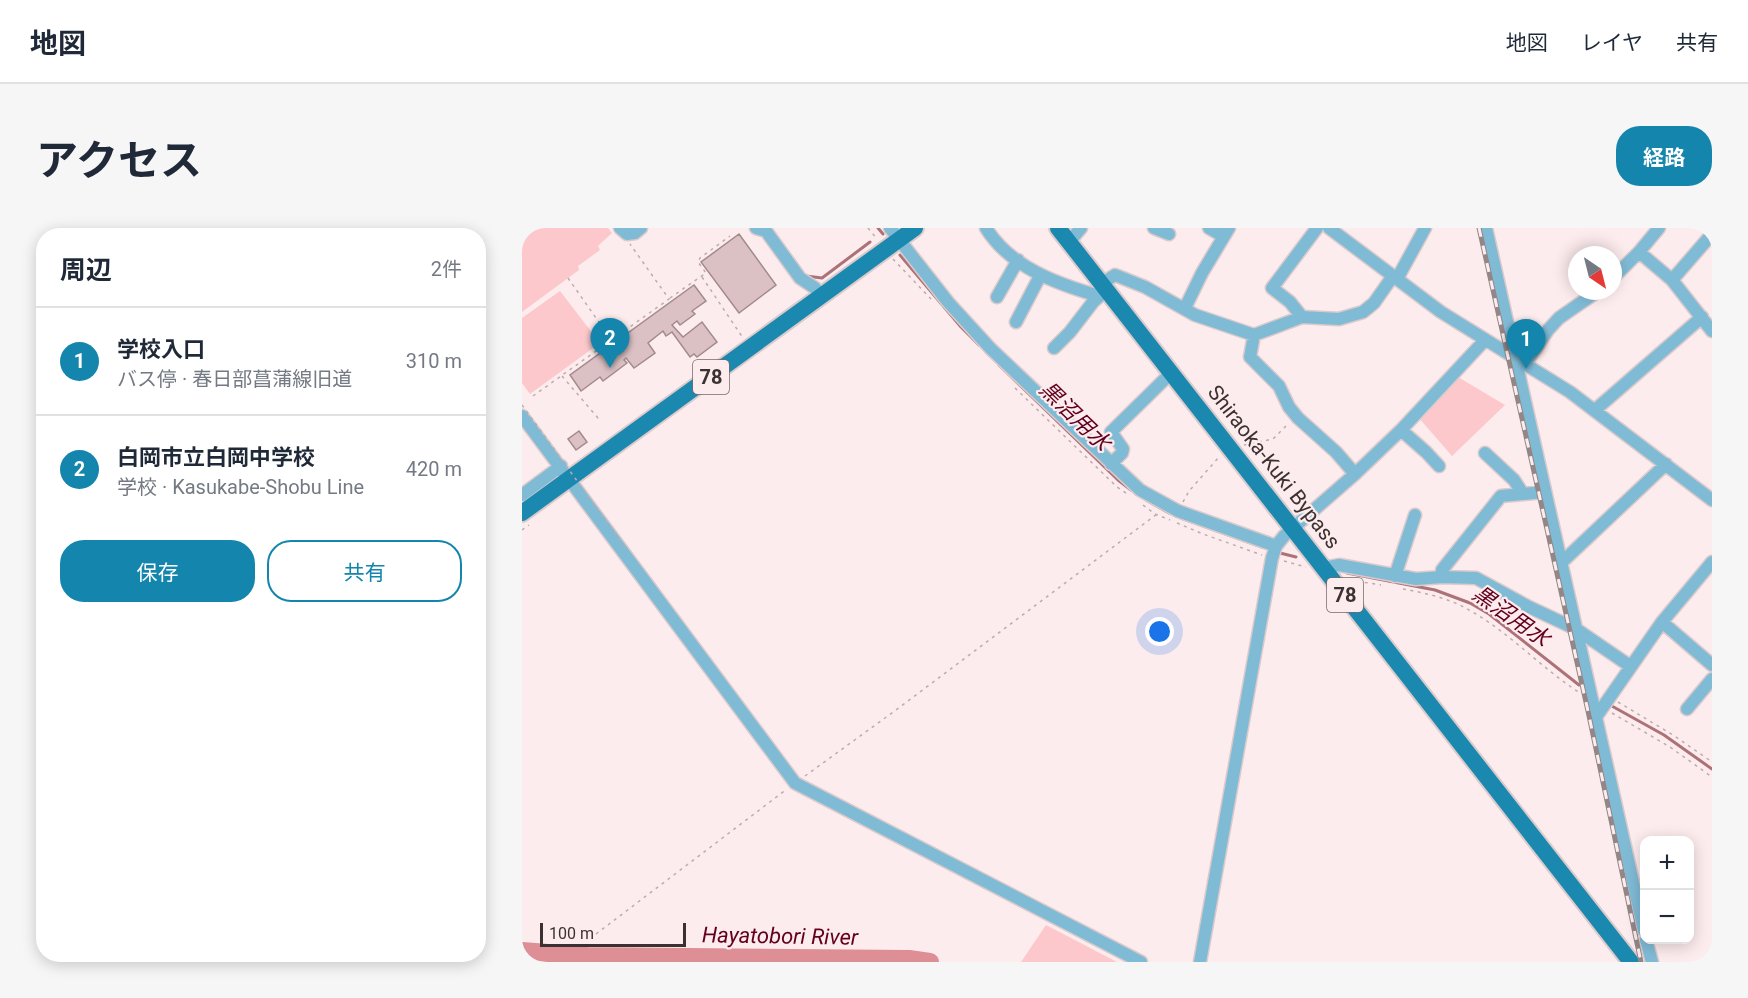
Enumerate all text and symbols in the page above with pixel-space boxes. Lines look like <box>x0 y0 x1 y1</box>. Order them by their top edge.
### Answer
text: 地図 <box>30 27 86 60</box>
text: 地図 <box>1506 31 1548 55</box>
text: レイヤ <box>1581 31 1643 55</box>
text: 共有 <box>1676 31 1718 55</box>
button: 経路 <box>1616 126 1712 186</box>
text: アクセス <box>36 136 202 185</box>
north arrow <box>1568 246 1622 300</box>
text: 周辺 <box>60 255 112 285</box>
text: 2件 <box>431 257 462 281</box>
pin: 2 <box>590 318 629 368</box>
pin: 1 <box>1506 320 1546 369</box>
text: 学校入口 <box>117 337 205 362</box>
text: 1 <box>74 349 85 373</box>
text: 310 m <box>406 349 462 373</box>
road number: 78 <box>693 360 729 394</box>
text: バス停 · 春日部菖蒲線旧道 <box>117 367 352 391</box>
water label: 黒沼用水 <box>1035 376 1117 457</box>
street label: Shiraoka-Kuki Bypass <box>1203 381 1345 553</box>
text: 白岡市立白岡中学校 <box>117 445 315 470</box>
text: 2 <box>74 457 85 481</box>
text: 420 m <box>406 457 462 481</box>
text: 学校 · Kasukabe-Shobu Line <box>117 475 364 499</box>
button: 保存 <box>60 540 255 602</box>
button: 共有 <box>267 540 462 602</box>
road number: 78 <box>1327 578 1363 612</box>
water label: 黒沼用水 <box>1468 581 1556 653</box>
your location <box>1145 617 1174 646</box>
map controls <box>1640 836 1694 944</box>
button: + <box>1640 836 1694 890</box>
button: − <box>1640 890 1694 944</box>
scale bar <box>540 920 686 948</box>
water label: Hayatobori River <box>702 922 859 950</box>
text: 100 m <box>549 924 594 943</box>

